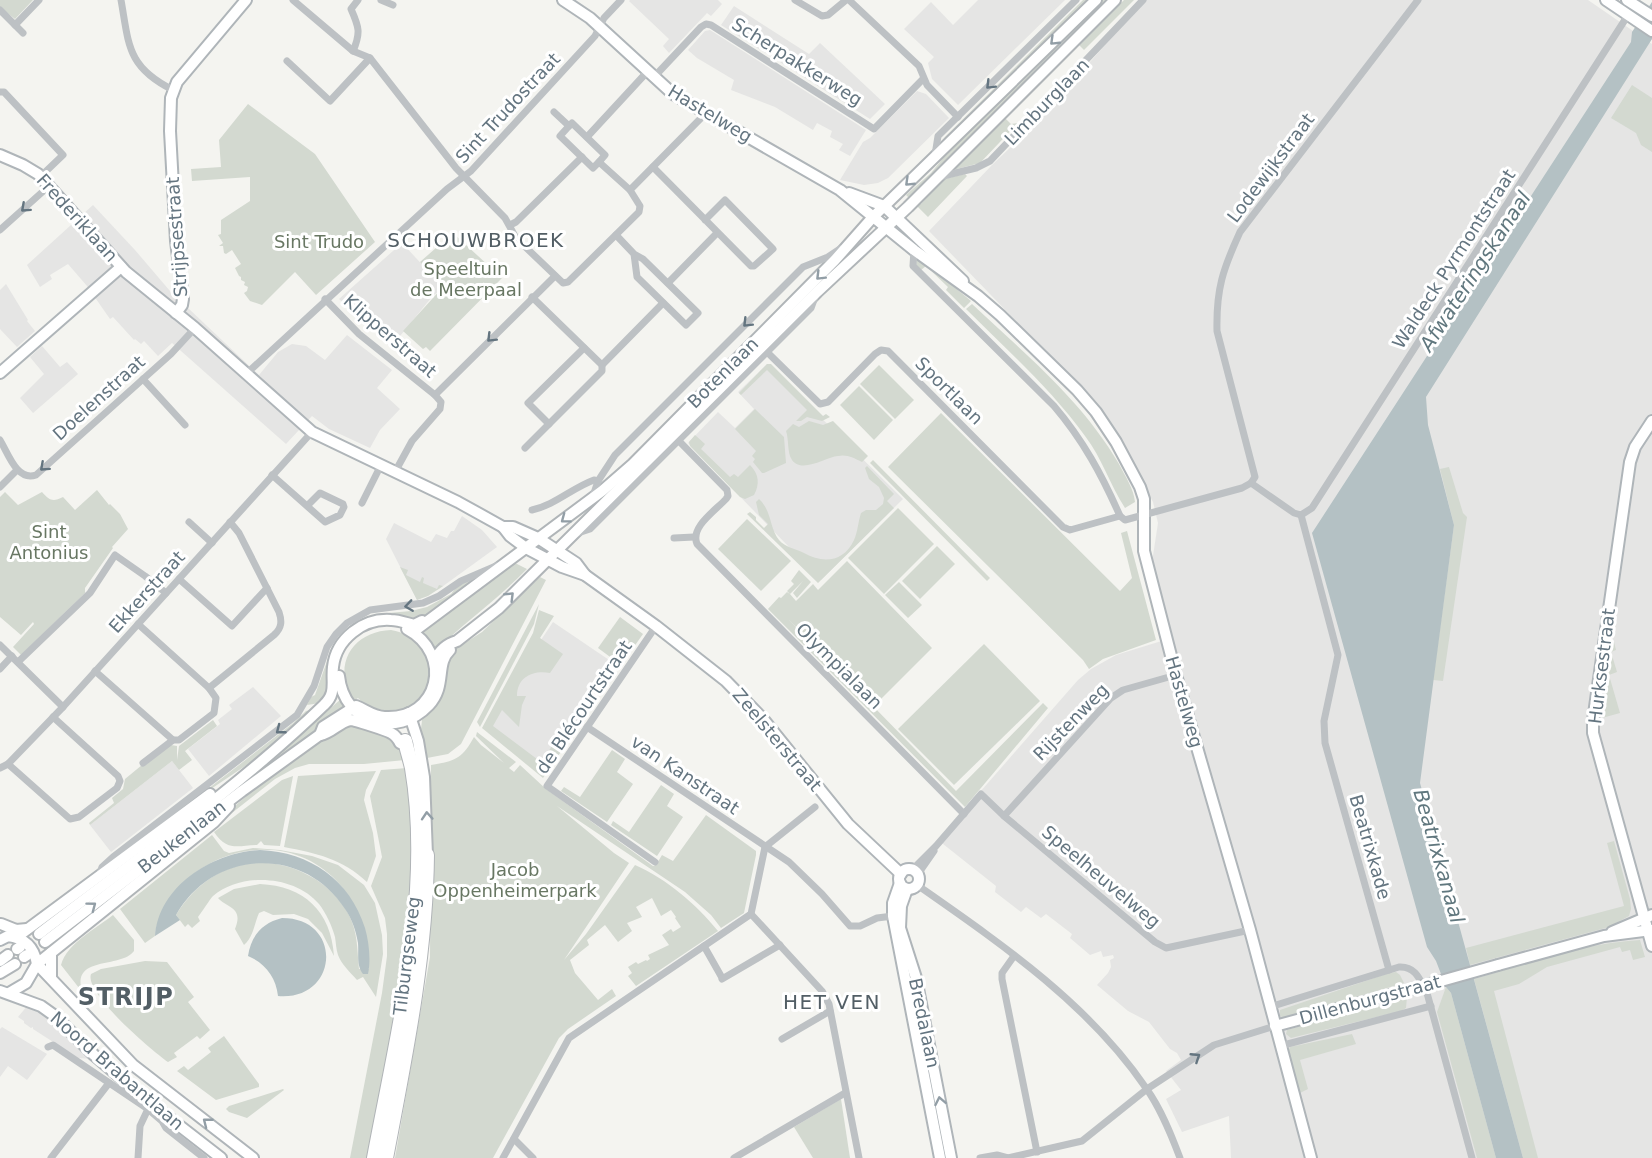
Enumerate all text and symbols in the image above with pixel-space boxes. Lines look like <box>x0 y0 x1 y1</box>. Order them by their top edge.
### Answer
street label: Scherpakkerweg <box>728 13 866 110</box>
one-way arrow <box>1050 34 1060 45</box>
street label: Sint Trudostraat <box>451 48 564 167</box>
street label: Limburglaan <box>1000 54 1093 149</box>
one-way arrow <box>986 78 997 89</box>
street label: Hastelweg <box>664 80 756 147</box>
street label: Lodewijkstraat <box>1223 109 1319 226</box>
street label: Waldeck Pyrmontstraat <box>1388 165 1520 352</box>
street label: Frederiklaan <box>32 169 122 266</box>
one-way arrow <box>906 174 917 185</box>
street label: Strijpsestraat <box>162 176 191 298</box>
water label: Afwateringskanaal <box>1413 186 1536 357</box>
one-way arrow <box>21 201 31 212</box>
district label: SCHOUWBROEK <box>387 228 565 252</box>
park label: Sint Trudo <box>274 231 364 252</box>
park label: Speeltuin de Meerpaal <box>410 258 522 300</box>
one-way arrow <box>816 268 827 279</box>
street label: Klipperstraat <box>340 290 441 382</box>
one-way arrow <box>743 316 754 327</box>
one-way arrow <box>487 331 498 342</box>
street label: Botenlaan <box>683 333 762 412</box>
street label: Doelenstraat <box>48 351 149 444</box>
street label: Sportlaan <box>911 353 987 429</box>
one-way arrow <box>40 460 51 471</box>
one-way arrow <box>561 511 572 522</box>
park label: Sint Antonius <box>10 521 89 563</box>
street label: Ekkerstraat <box>104 546 189 637</box>
one-way arrow <box>503 593 514 604</box>
one-way arrow <box>404 599 414 611</box>
street label: Hurksestraat <box>1584 607 1619 725</box>
street label: Olympialaan <box>792 618 887 713</box>
street label: de Blécourtstraat <box>531 636 636 777</box>
street label: Hastelweg <box>1161 654 1208 750</box>
street label: Rijstenweg <box>1029 679 1112 764</box>
street label: Zeelsterstraat <box>728 684 826 795</box>
one-way arrow <box>276 722 287 733</box>
street label: van Kanstraat <box>627 731 743 818</box>
water label: Beatrixkanaal <box>1408 786 1470 926</box>
street label: Beatrixkade <box>1345 792 1395 902</box>
street label: Beukenlaan <box>134 796 230 877</box>
one-way arrow <box>420 811 433 820</box>
street label: Speelheuvelweg <box>1038 821 1165 932</box>
park label: Jacob Oppenheimerpark <box>433 859 597 901</box>
street label: Tilburgseweg <box>389 895 424 1018</box>
one-way arrow <box>85 903 96 914</box>
street label: Dillenburgstraat <box>1297 971 1443 1029</box>
street label: Bredalaan <box>905 976 944 1070</box>
district label: STRIJP <box>78 983 174 1011</box>
district label: HET VEN <box>783 990 881 1014</box>
street label: Noord Brabantlaan <box>46 1007 188 1134</box>
one-way arrow <box>1189 1053 1200 1064</box>
one-way arrow <box>934 1096 947 1106</box>
one-way arrow <box>202 1119 213 1130</box>

